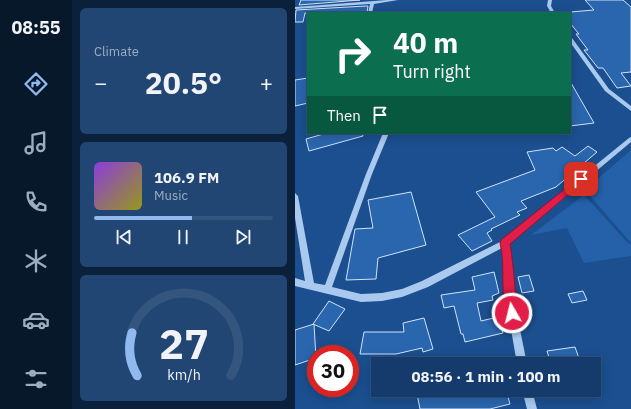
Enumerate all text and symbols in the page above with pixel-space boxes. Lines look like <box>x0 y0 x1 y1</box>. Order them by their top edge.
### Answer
text: 08:55 <box>11 16 61 39</box>
text: 40 m <box>393 24 458 61</box>
icon: right <box>327 28 379 80</box>
text: Climate <box>94 43 139 60</box>
text: Turn right <box>393 60 471 83</box>
text: 20.5° <box>145 63 222 102</box>
text: − <box>94 68 107 97</box>
text: + <box>260 68 273 97</box>
icon: directions <box>22 70 50 98</box>
icon: arrive <box>369 104 391 126</box>
text: Then <box>327 106 361 125</box>
icon: music <box>22 129 50 157</box>
pin <box>564 162 598 196</box>
text: 106.9 FM <box>154 168 219 187</box>
icon: arrive <box>570 168 592 190</box>
text: Music <box>154 187 188 204</box>
icon: phone <box>22 188 50 216</box>
icon: previous <box>113 226 135 248</box>
icon: pause <box>172 226 194 248</box>
icon: next <box>232 226 254 248</box>
icon: climate <box>22 247 50 275</box>
position arrow <box>491 292 533 334</box>
icon: car <box>22 306 50 334</box>
text: 27 <box>159 316 208 370</box>
speed limit sign: 30 <box>307 345 359 397</box>
icon: filters <box>22 365 50 393</box>
text: km/h <box>167 365 200 384</box>
text: 08:56 · 1 min · 100 m <box>412 367 560 386</box>

